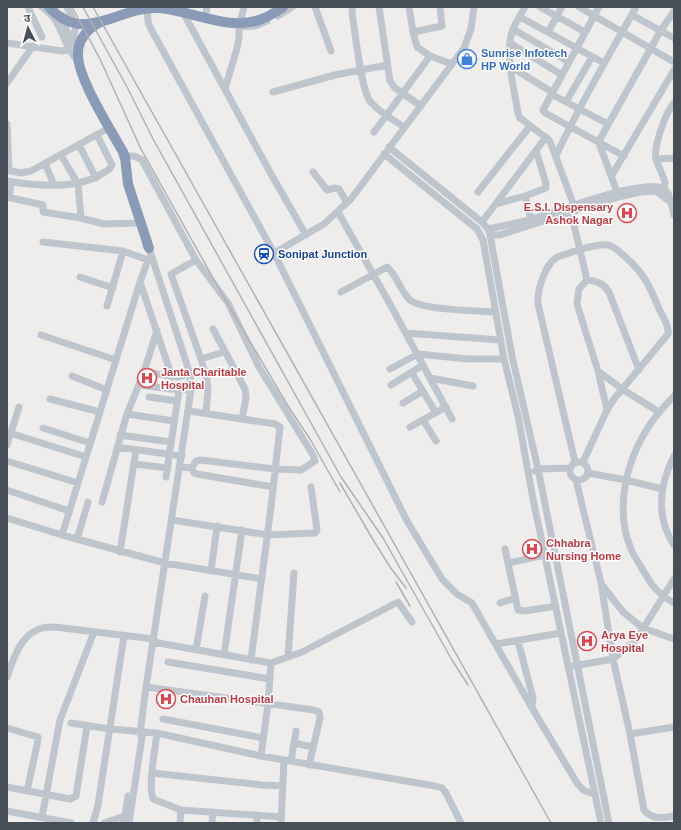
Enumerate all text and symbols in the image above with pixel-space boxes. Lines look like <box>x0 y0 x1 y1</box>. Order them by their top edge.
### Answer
north arrow <box>8 8 48 48</box>
text: उ <box>23 12 31 24</box>
place label: Sunrise Infotech HP World <box>481 47 567 72</box>
shop icon: Sunrise Infotech HP World <box>456 48 478 70</box>
place label: E.S.I. Dispensary Ashok Nagar <box>524 201 614 226</box>
hospital icon: E.S.I. Dispensary Ashok Nagar <box>616 202 638 224</box>
station icon: Sonipat Junction <box>253 243 275 265</box>
place label: Sonipat Junction <box>278 248 368 260</box>
place label: Janta Charitable Hospital <box>161 366 247 391</box>
hospital icon: Janta Charitable Hospital <box>136 367 158 389</box>
place label: Chhabra Nursing Home <box>546 537 621 562</box>
hospital icon: Chhabra Nursing Home <box>521 538 543 560</box>
place label: Arya Eye Hospital <box>601 629 648 654</box>
hospital icon: Arya Eye Hospital <box>576 630 598 652</box>
hospital icon: Chauhan Hospital <box>155 688 177 710</box>
place label: Chauhan Hospital <box>180 693 274 705</box>

